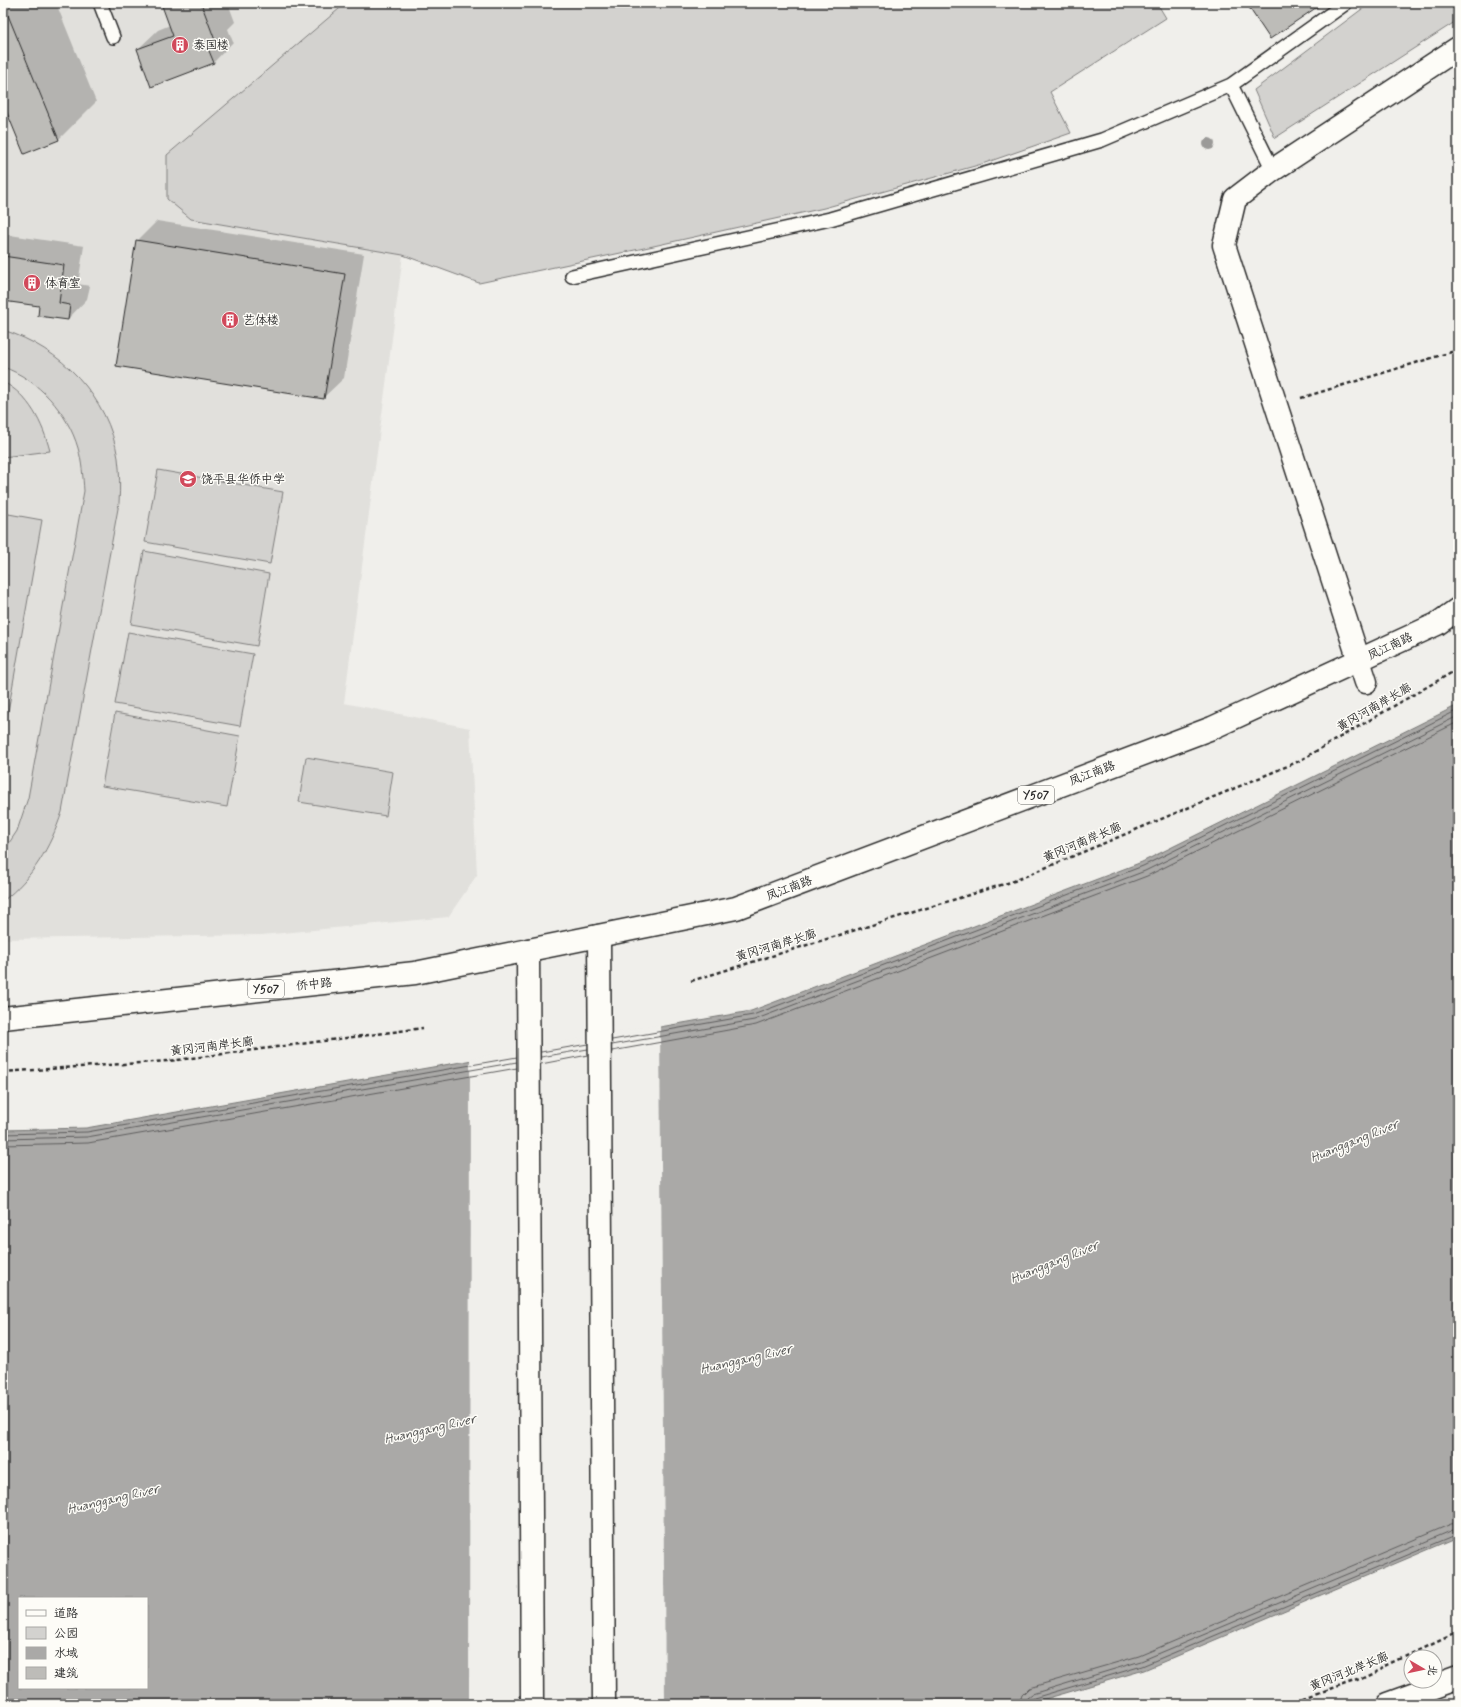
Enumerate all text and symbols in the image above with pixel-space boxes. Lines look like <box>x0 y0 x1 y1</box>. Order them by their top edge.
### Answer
building icon: 泰国楼 <box>170 35 190 55</box>
place label: 泰国楼 <box>193 38 229 54</box>
building icon: 体育室 <box>22 273 42 293</box>
place label: 体育室 <box>45 276 81 292</box>
building icon: 艺体楼 <box>220 310 240 330</box>
place label: 艺体楼 <box>243 313 279 329</box>
school or university icon: 饶平县华侨中学 <box>178 469 198 489</box>
place label: 饶平县华侨中学 <box>201 472 285 488</box>
street label: 凤江南路 <box>1365 630 1416 664</box>
street label: 黄冈河南岸长廊 <box>1334 680 1415 736</box>
street label: 凤江南路 <box>1067 758 1118 790</box>
road number: Y507 <box>1018 786 1054 804</box>
street label: 黄冈河南岸长廊 <box>1041 819 1124 867</box>
street label: 凤江南路 <box>764 873 815 905</box>
street label: 黄冈河南岸长廊 <box>734 926 819 966</box>
street label: 侨中路 <box>295 975 333 995</box>
road number: Y507 <box>248 980 284 998</box>
street label: 黄冈河南岸长廊 <box>169 1034 255 1060</box>
water label: Huanggang River <box>1308 1115 1403 1168</box>
water label: Huanggang River <box>1008 1236 1103 1289</box>
water label: Huanggang River <box>699 1340 796 1379</box>
water label: Huanggang River <box>383 1410 480 1449</box>
water label: Huanggang River <box>66 1480 163 1519</box>
legend <box>18 1597 148 1689</box>
text: 道路 <box>54 1606 78 1622</box>
text: 公园 <box>54 1626 78 1642</box>
text: 水域 <box>54 1646 78 1662</box>
street label: 黄冈河北岸长廊 <box>1307 1649 1391 1695</box>
north arrow <box>1403 1649 1443 1689</box>
text: 北 <box>1424 1664 1440 1677</box>
text: 建筑 <box>54 1666 78 1682</box>

